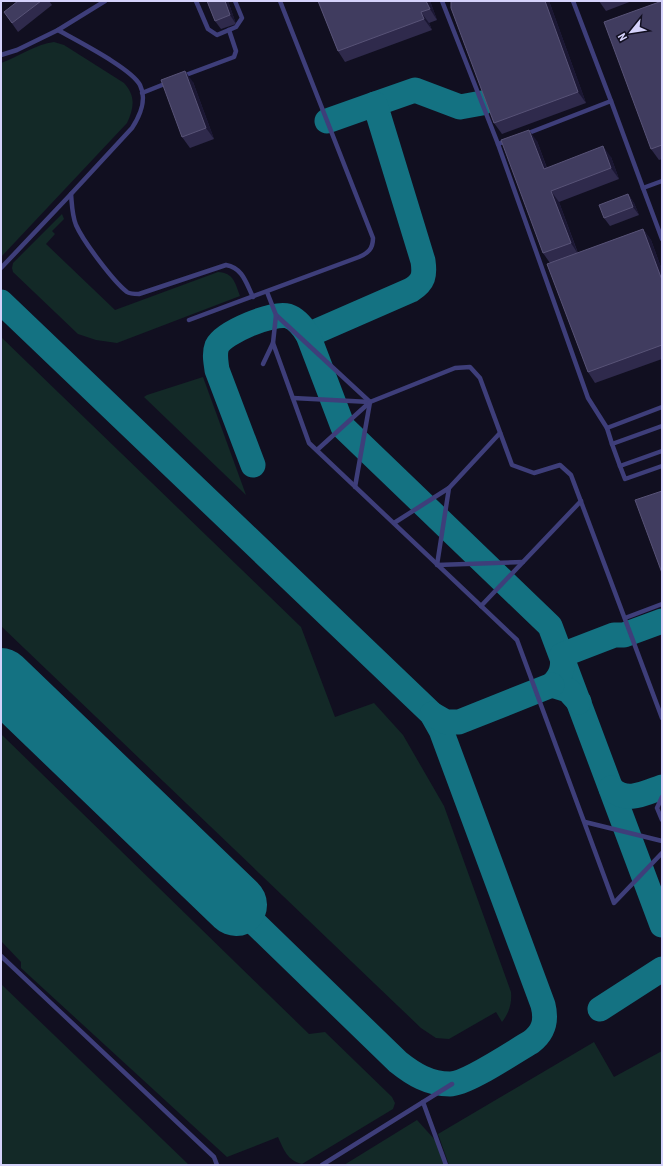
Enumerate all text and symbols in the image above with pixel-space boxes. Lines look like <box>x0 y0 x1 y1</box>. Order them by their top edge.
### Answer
north arrow <box>611 12 651 52</box>
text: N <box>615 30 630 43</box>

